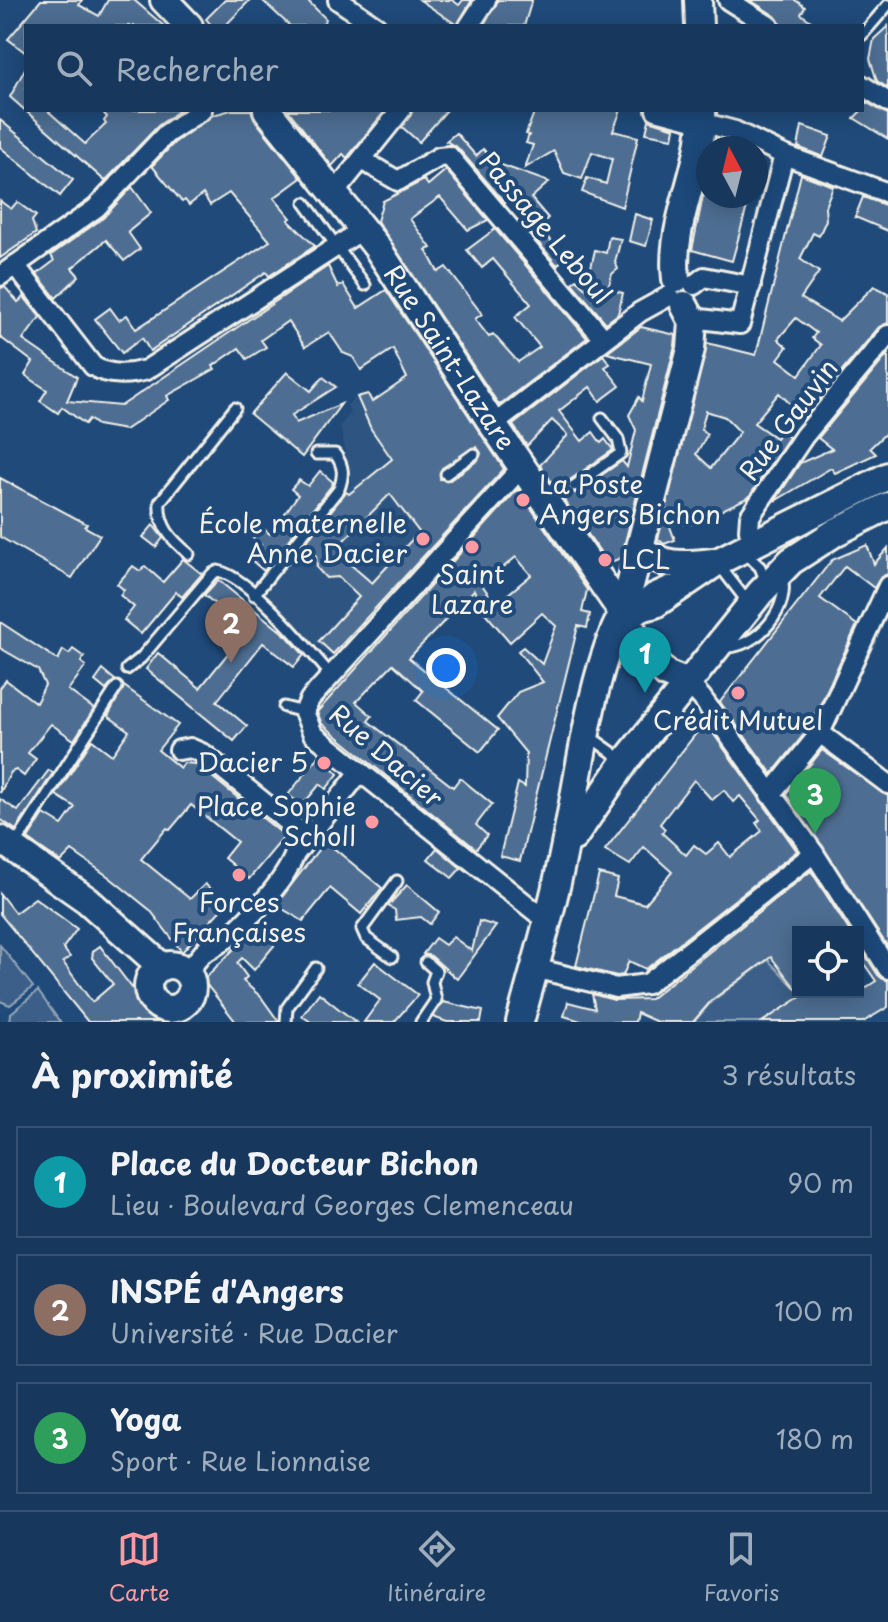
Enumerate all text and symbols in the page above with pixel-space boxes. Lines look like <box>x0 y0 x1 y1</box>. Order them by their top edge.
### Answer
search box <box>24 24 864 112</box>
icon: search <box>52 46 96 90</box>
text: Rechercher <box>116 46 279 91</box>
north arrow <box>696 136 768 208</box>
street label: Passage Leboul <box>471 142 622 312</box>
street label: Rue Saint-Lazare <box>375 257 526 458</box>
street label: Rue Gauvin <box>729 350 847 488</box>
place label: La Poste Angers Bichon <box>539 464 721 533</box>
marker: La Poste Angers Bichon <box>514 491 532 509</box>
place label: École maternelle Anne Dacier <box>199 503 407 572</box>
marker: École maternelle Anne Dacier <box>414 530 432 548</box>
marker: Saint Lazare <box>463 538 481 556</box>
place label: LCL <box>621 539 670 578</box>
marker: LCL <box>596 551 614 569</box>
place label: Saint Lazare <box>431 554 513 623</box>
pin: 2 <box>205 597 257 663</box>
pin: 1 <box>619 627 671 693</box>
your location <box>426 648 466 688</box>
marker: Crédit Mutuel <box>729 684 747 702</box>
street label: Rue Dacier <box>321 694 453 816</box>
place label: Crédit Mutuel <box>653 700 823 739</box>
place label: Dacier 5 <box>197 742 308 781</box>
marker: Dacier 5 <box>315 754 333 772</box>
pin: 3 <box>789 768 841 834</box>
place label: Place Sophie Scholl <box>197 786 356 855</box>
marker: Place Sophie Scholl <box>363 813 381 831</box>
marker: Forces Françaises <box>230 866 248 884</box>
place label: Forces Françaises <box>172 882 306 951</box>
map controls <box>792 926 864 998</box>
button: locate <box>792 926 864 998</box>
text: À proximité <box>32 1048 233 1100</box>
text: 3 résultats <box>722 1055 856 1094</box>
text: Place du Docteur Bichon <box>110 1140 479 1185</box>
text: 1 <box>54 1163 66 1202</box>
text: 90 m <box>787 1163 854 1202</box>
text: Lieu · Boulevard Georges Clemenceau <box>110 1185 574 1224</box>
text: INSPÉ d'Angers <box>110 1268 344 1313</box>
text: 2 <box>51 1291 69 1330</box>
text: 100 m <box>774 1291 854 1330</box>
text: Université · Rue Dacier <box>110 1313 398 1352</box>
text: Yoga <box>110 1396 181 1441</box>
text: 3 <box>51 1419 69 1458</box>
text: 180 m <box>776 1419 854 1458</box>
text: Sport · Rue Lionnaise <box>110 1441 371 1480</box>
tab: Carte <box>109 1527 170 1608</box>
tab: Itinéraire <box>387 1527 486 1608</box>
tab: Favoris <box>704 1527 779 1608</box>

